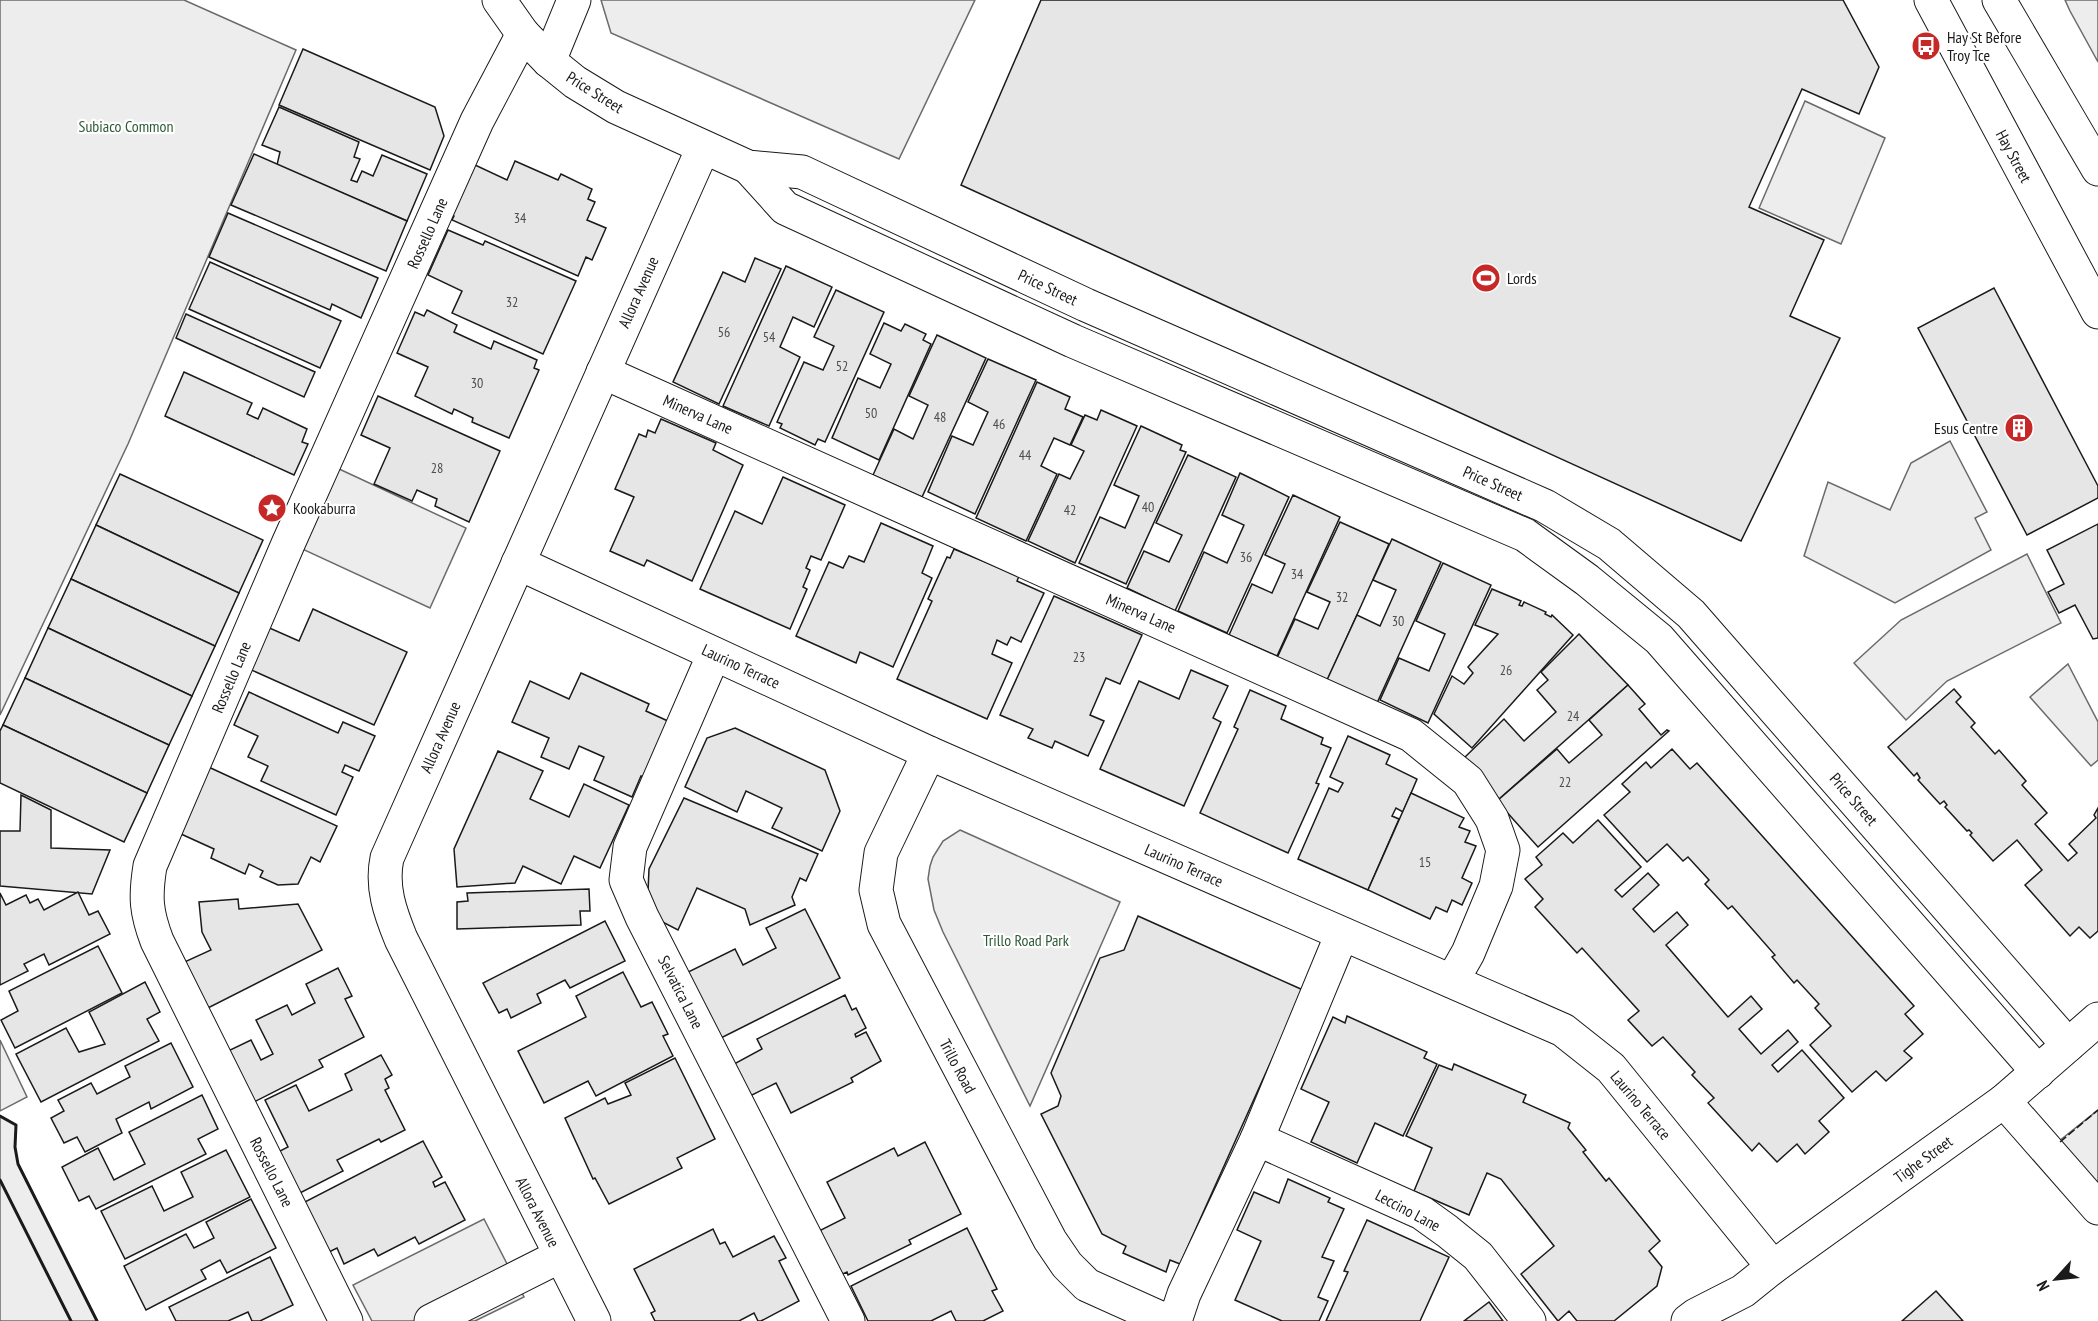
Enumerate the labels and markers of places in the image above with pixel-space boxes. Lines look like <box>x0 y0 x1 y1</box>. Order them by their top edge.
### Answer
place label: Hay St Before Troy Tce <box>1947 27 2022 65</box>
bus stop icon: Hay St Before Troy Tce <box>1910 30 1942 62</box>
sports icon: Lords <box>1470 262 1502 294</box>
place label: Lords <box>1507 268 1537 288</box>
building icon: Esus Centre <box>2003 412 2035 444</box>
place label: Esus Centre <box>1934 418 1998 438</box>
place icon: Kookaburra <box>256 492 288 524</box>
place label: Kookaburra <box>293 498 356 518</box>

